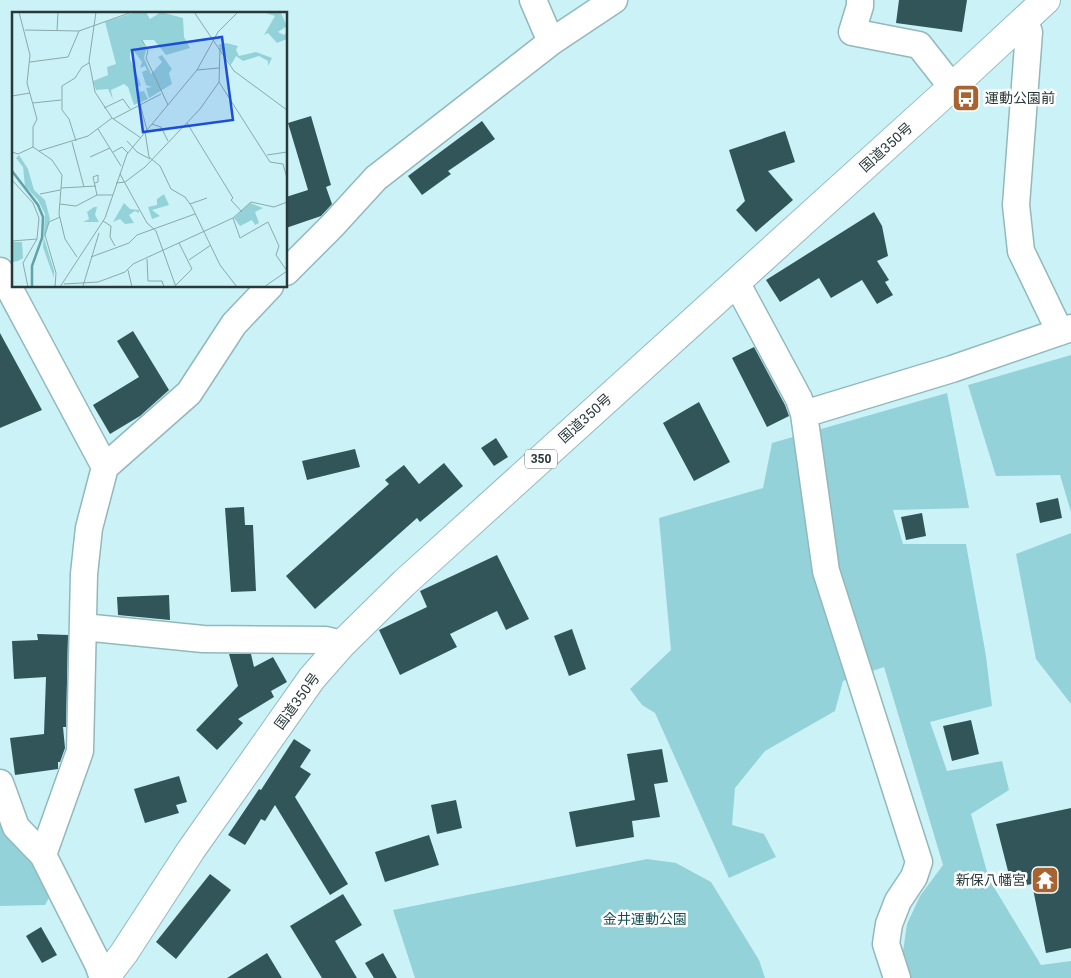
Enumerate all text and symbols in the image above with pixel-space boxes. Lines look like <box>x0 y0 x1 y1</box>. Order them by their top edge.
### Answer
inset map <box>12 12 288 288</box>
bus stop icon: 運動公園前 <box>951 83 981 113</box>
place label: 運動公園前 <box>985 90 1055 106</box>
street label: 国道350号 <box>856 119 916 175</box>
street label: 国道350号 <box>555 390 615 446</box>
road number: 350 <box>525 449 557 468</box>
street label: 国道350号 <box>271 670 323 732</box>
temple icon: 新保八幡宮 <box>1030 865 1060 895</box>
place label: 新保八幡宮 <box>956 872 1026 888</box>
park label: 金井運動公園 <box>603 911 687 927</box>

